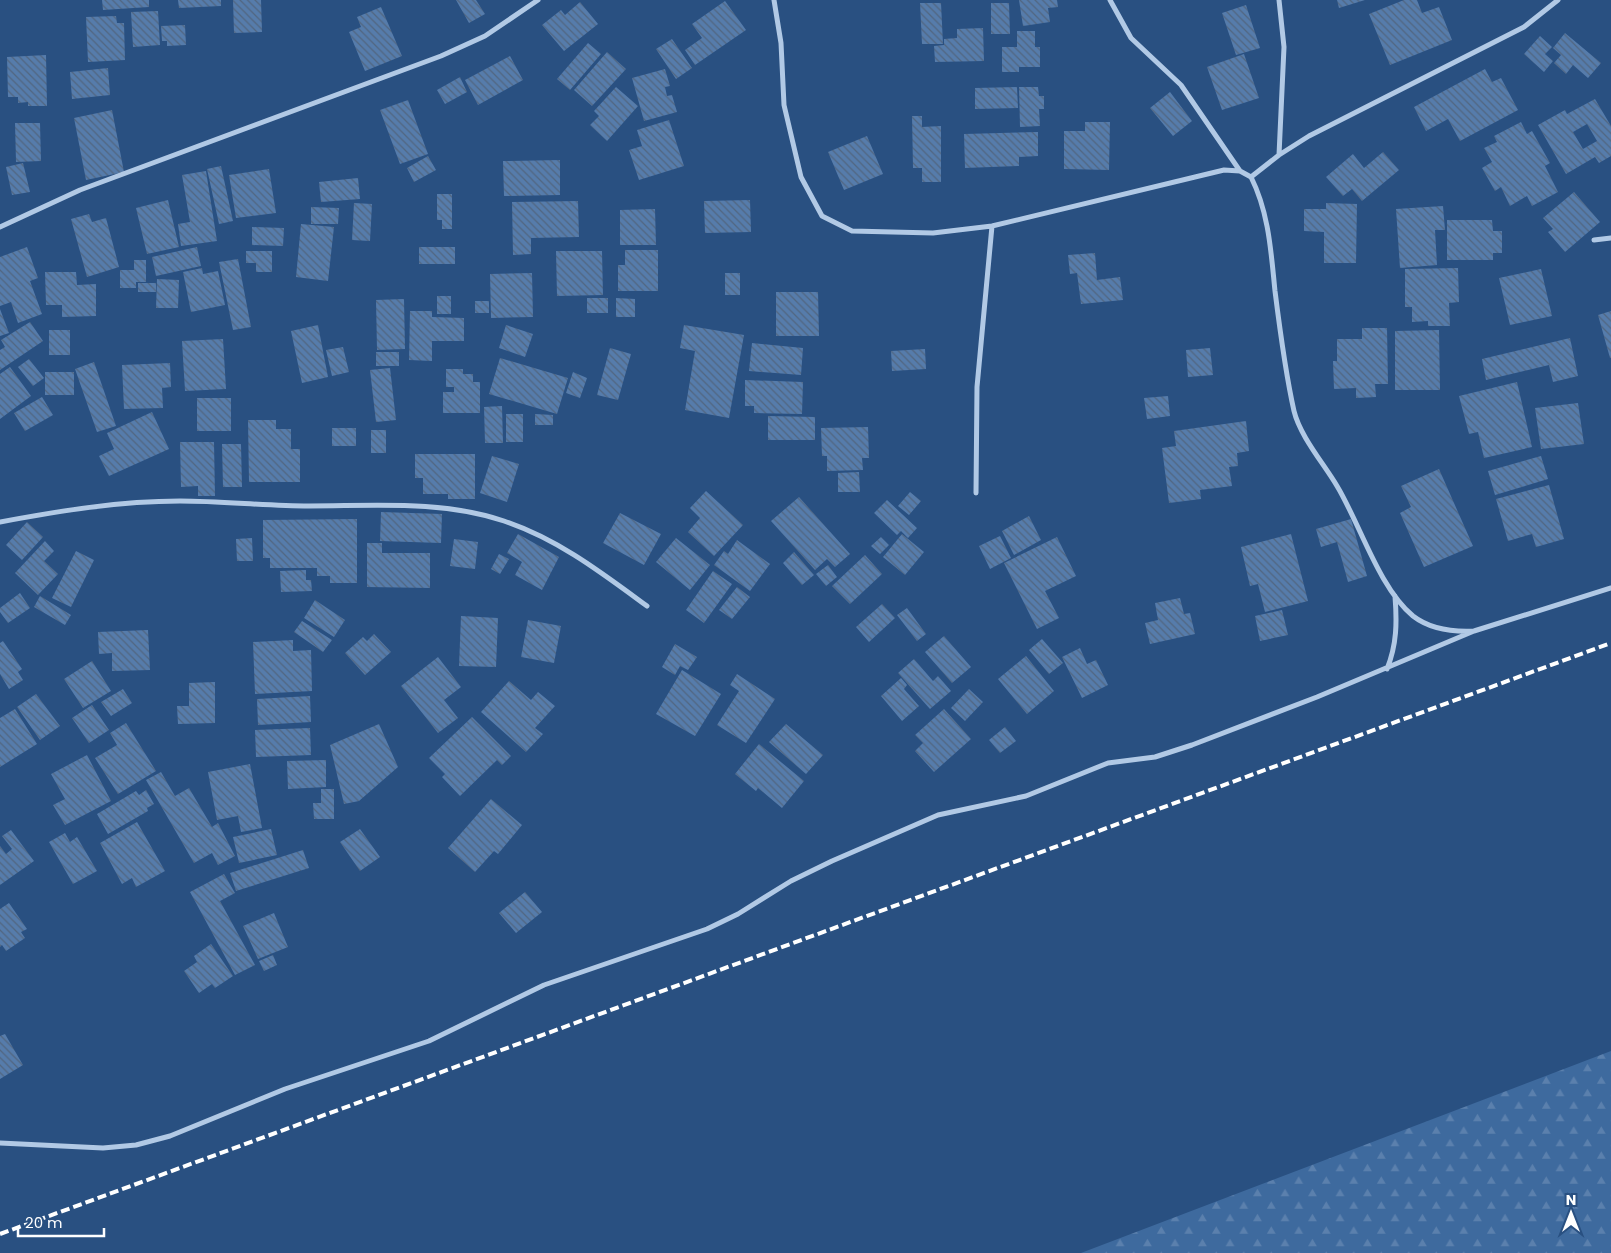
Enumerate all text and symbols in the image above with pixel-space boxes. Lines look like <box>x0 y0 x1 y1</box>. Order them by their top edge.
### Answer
north arrow <box>1546 1188 1596 1238</box>
text: N <box>1566 1190 1576 1210</box>
scale bar <box>18 1206 104 1238</box>
text: 20 m <box>25 1212 63 1233</box>

